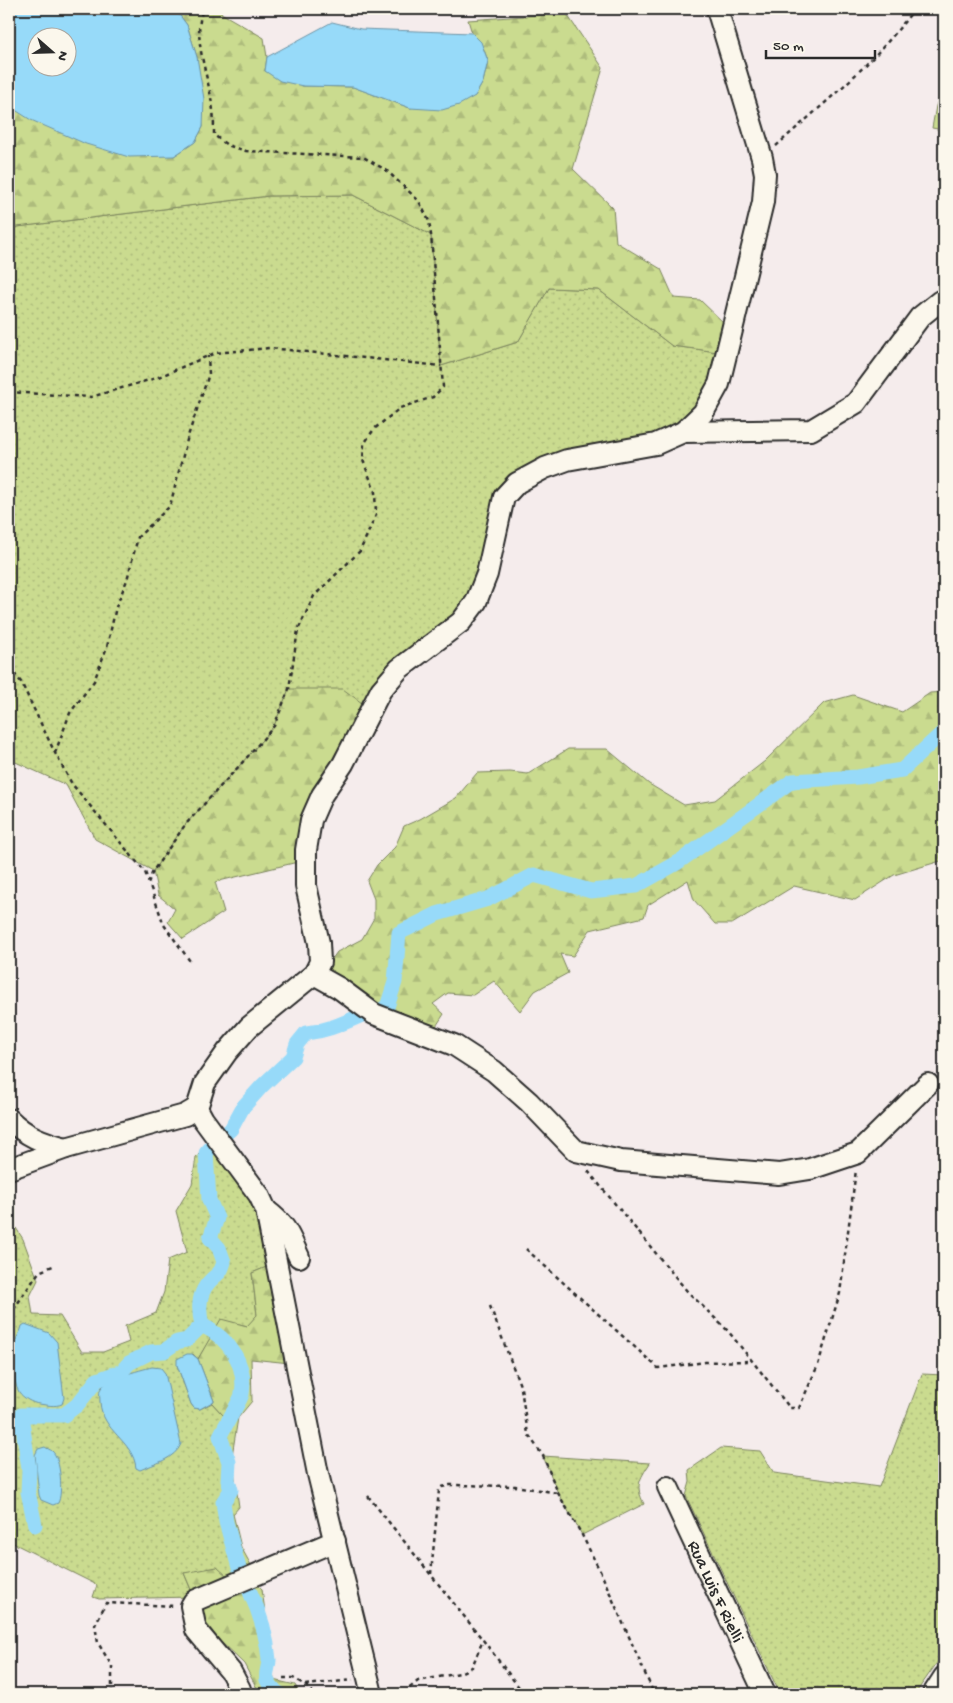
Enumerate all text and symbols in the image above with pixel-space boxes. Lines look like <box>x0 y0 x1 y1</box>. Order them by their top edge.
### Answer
north arrow <box>28 28 78 78</box>
scale bar <box>766 28 874 60</box>
text: 50 m <box>773 38 804 56</box>
text: N <box>52 48 71 63</box>
street label: Rua Luis F Rielli <box>682 1538 747 1647</box>

